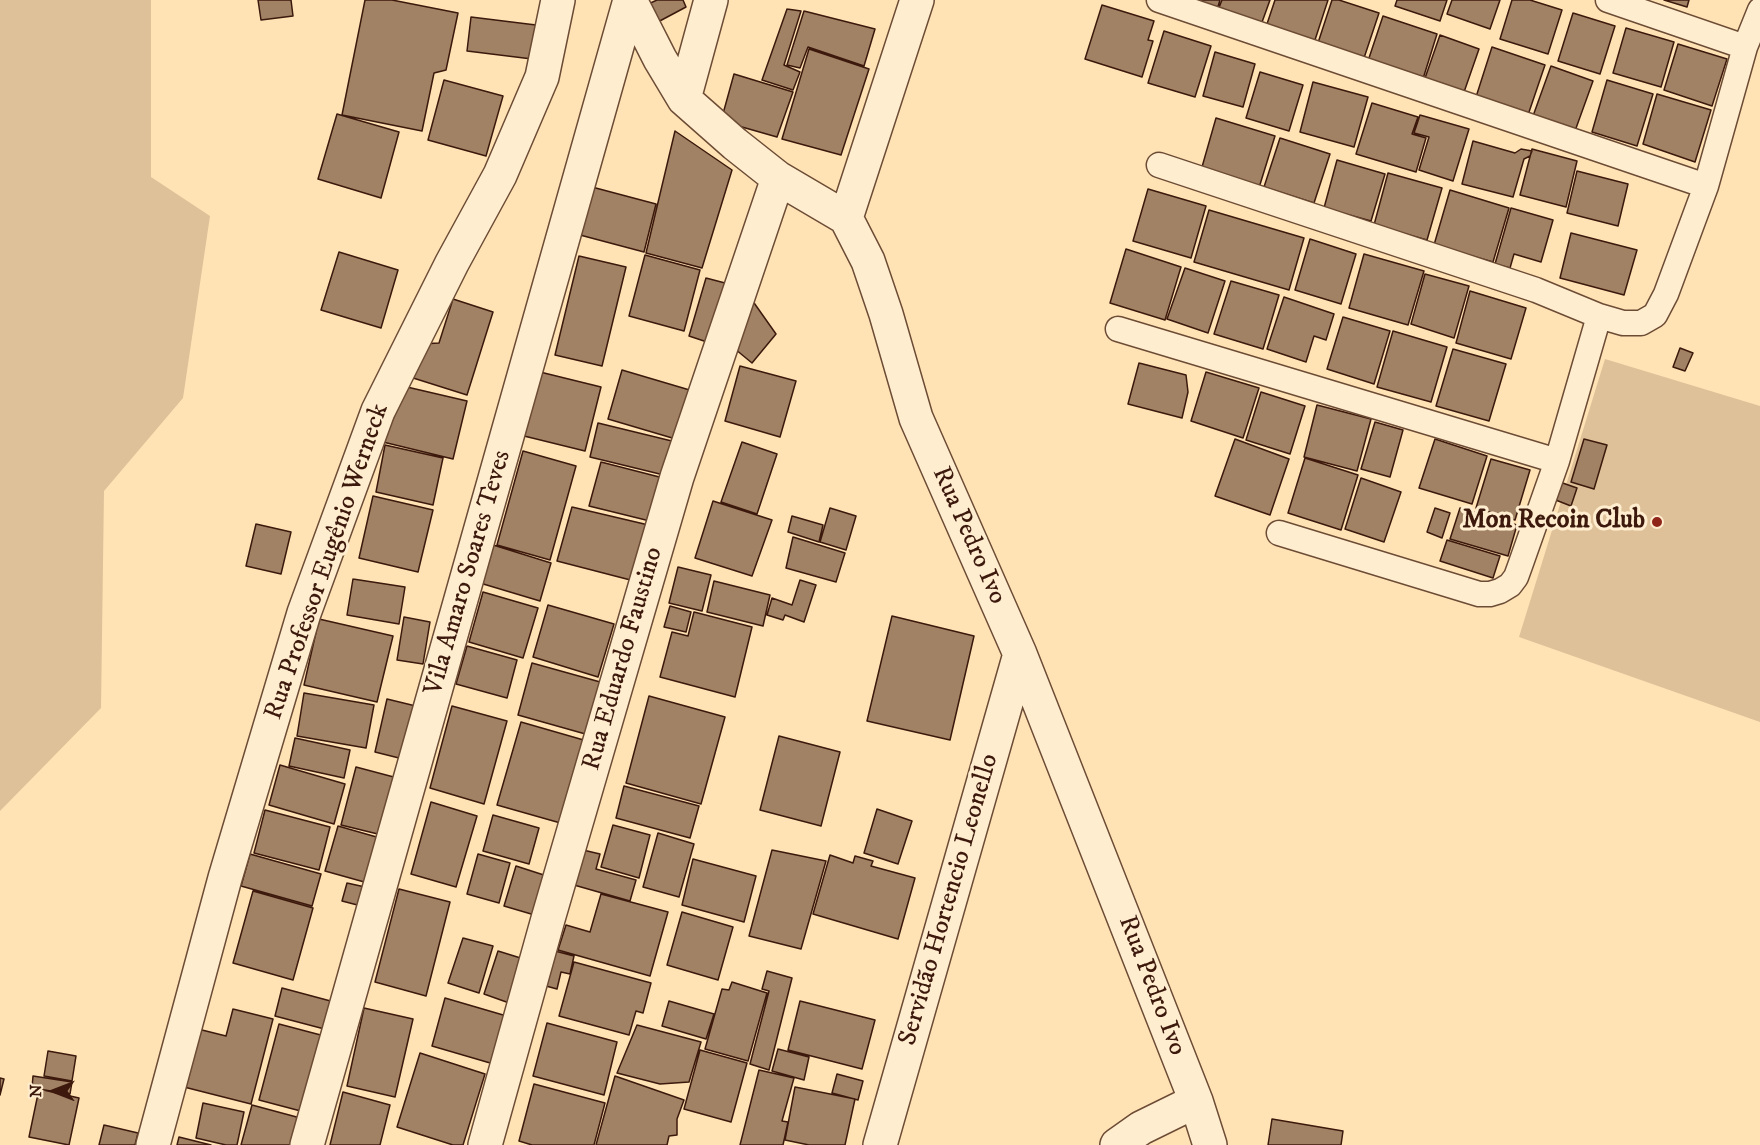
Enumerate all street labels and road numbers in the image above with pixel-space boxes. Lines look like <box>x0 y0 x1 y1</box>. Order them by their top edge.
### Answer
street label: Rua Professor Eugênio Werneck <box>259 400 397 724</box>
street label: Vila Amaro Soares Teves <box>419 447 519 699</box>
street label: Rua Pedro Ivo <box>924 462 1012 610</box>
street label: Rua Eduardo Faustino <box>577 544 671 774</box>
street label: Servidão Hortencio Leonello <box>893 751 1007 1049</box>
street label: Rua Pedro Ivo <box>1110 912 1192 1060</box>

